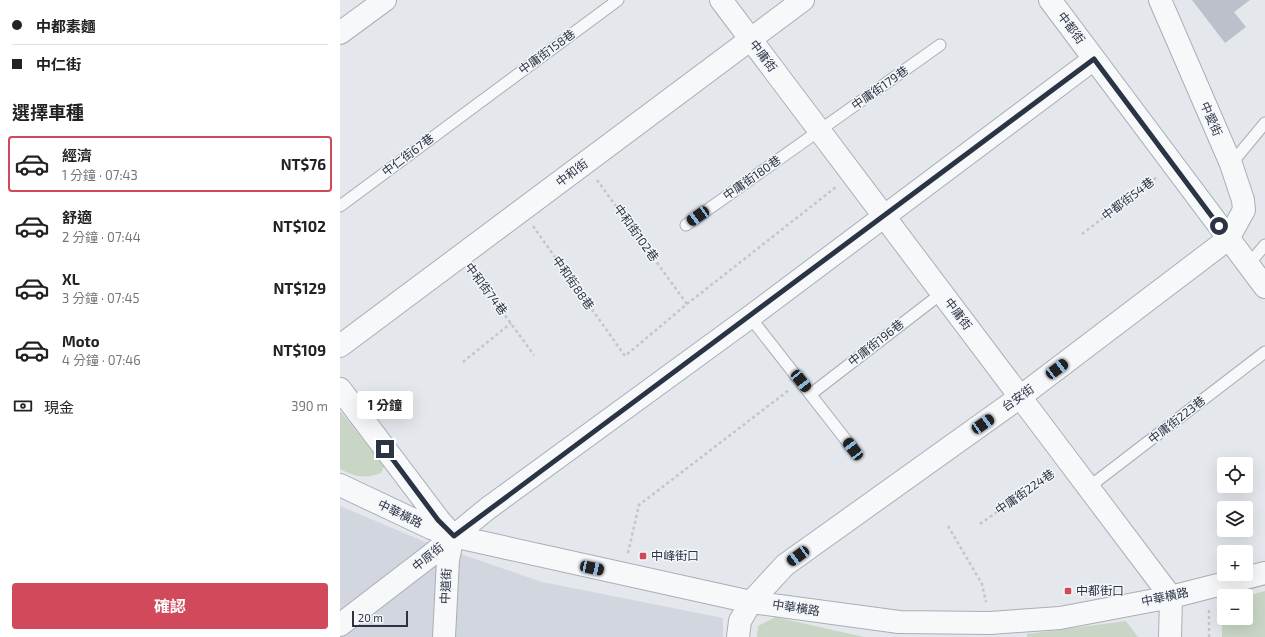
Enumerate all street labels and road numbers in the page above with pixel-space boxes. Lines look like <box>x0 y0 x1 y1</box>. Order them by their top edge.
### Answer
street label: 中都街 <box>1055 9 1088 46</box>
street label: 中庸街158巷 <box>515 26 577 76</box>
street label: 中庸街 <box>747 37 780 74</box>
street label: 中庸街179巷 <box>848 63 910 112</box>
street label: 中愛街 <box>1198 99 1225 138</box>
street label: 中仁街67巷 <box>379 130 436 178</box>
street label: 中庸街180巷 <box>720 152 783 202</box>
street label: 中和街 <box>553 156 590 189</box>
street label: 中都街54巷 <box>1099 174 1156 222</box>
street label: 中和街102巷 <box>612 201 662 264</box>
street label: 中和街88巷 <box>550 253 597 312</box>
street label: 中和街74巷 <box>463 260 511 317</box>
street label: 中庸街 <box>942 295 975 332</box>
street label: 中庸街196巷 <box>845 316 906 368</box>
street label: 台安街 <box>999 381 1036 413</box>
street label: 中庸街223巷 <box>1145 393 1208 446</box>
street label: 中庸街224巷 <box>992 466 1057 517</box>
street label: 中華橫路 <box>376 496 425 530</box>
street label: 中原街 <box>409 539 446 573</box>
street label: 中道街 <box>437 568 453 604</box>
street label: 中華橫路 <box>1140 584 1190 608</box>
street label: 中華橫路 <box>771 597 821 617</box>

